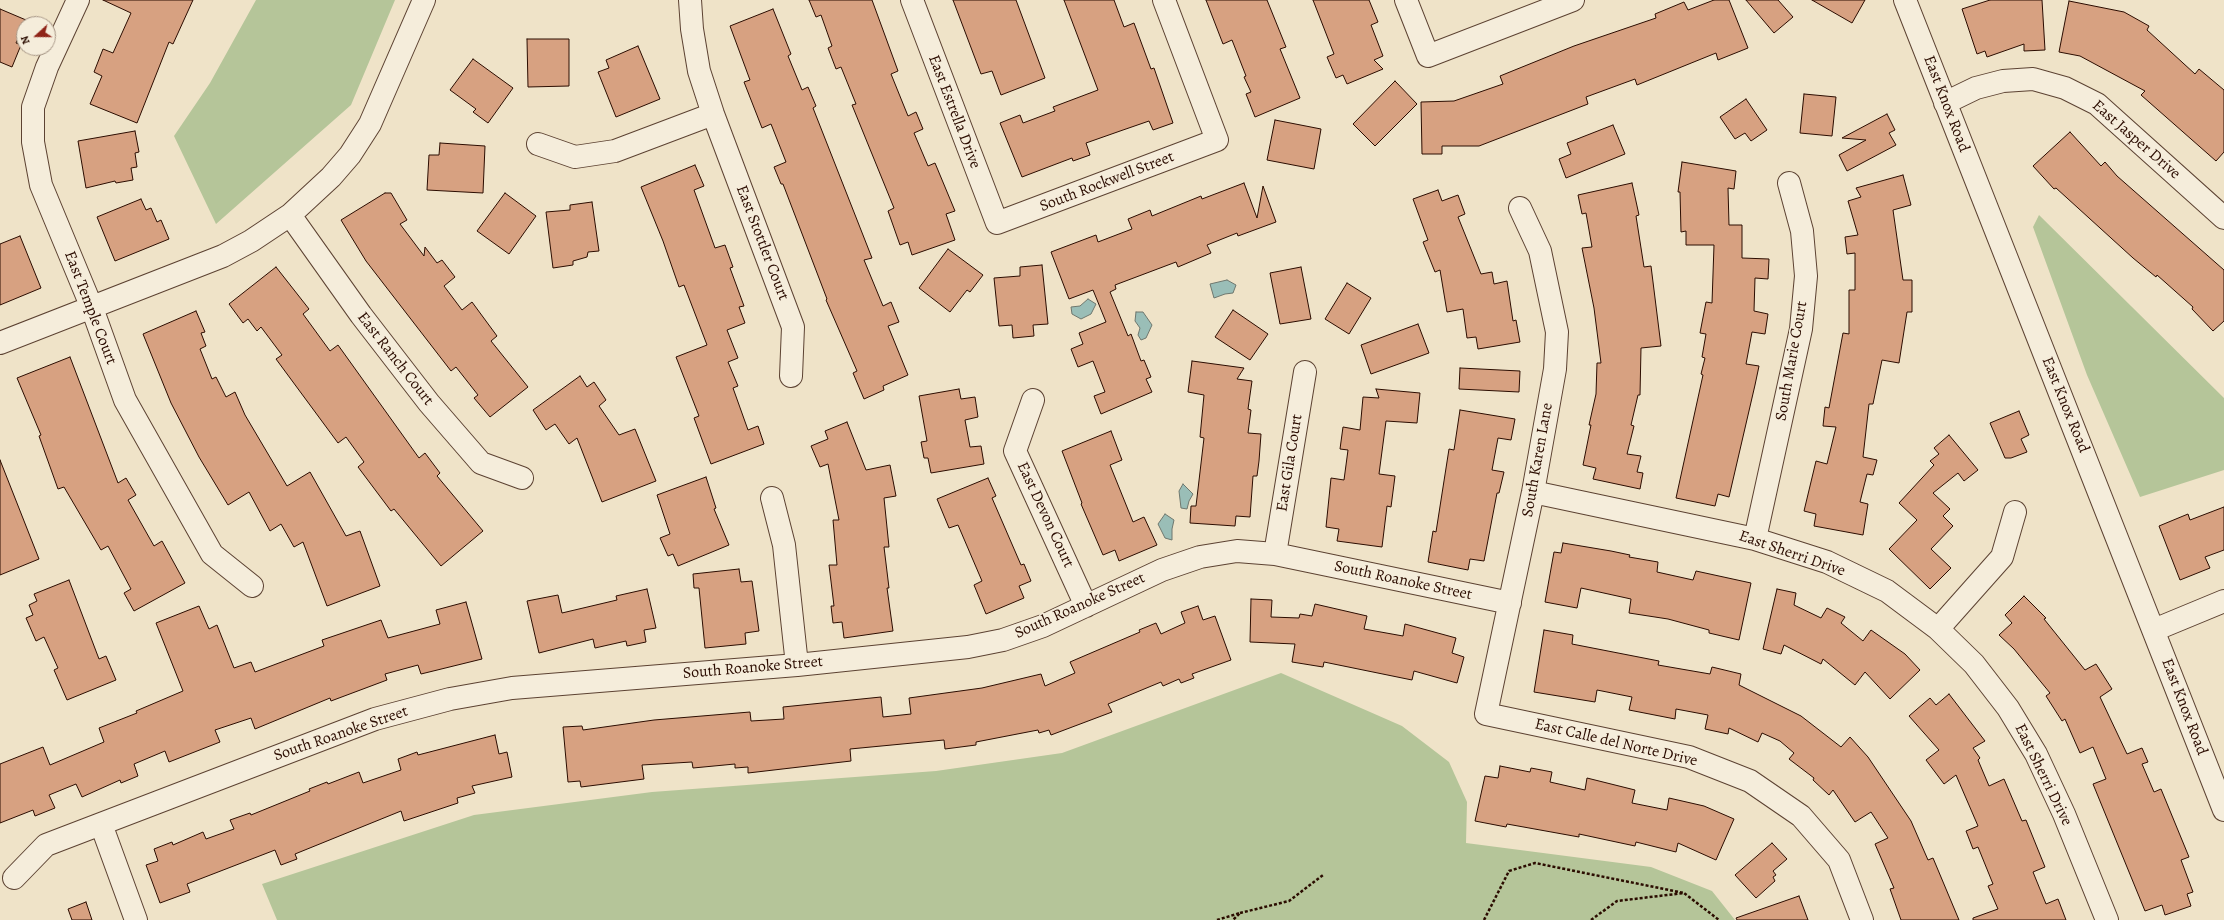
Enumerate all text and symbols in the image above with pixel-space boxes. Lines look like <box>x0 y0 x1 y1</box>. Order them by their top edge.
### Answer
north arrow <box>16 16 56 56</box>
text: N <box>17 34 34 47</box>
street label: East Estrella Drive <box>924 52 984 172</box>
street label: East Knox Road <box>1919 53 1973 155</box>
street label: East Jasper Drive <box>2088 96 2184 184</box>
street label: South Rockwell Street <box>1037 148 1177 216</box>
street label: East Stottler Court <box>731 183 793 303</box>
street label: East Temple Court <box>60 248 120 368</box>
street label: South Marie Court <box>1772 300 1812 422</box>
street label: East Ranch Court <box>353 308 437 410</box>
street label: East Knox Road <box>2037 354 2093 456</box>
street label: South Karen Lane <box>1519 401 1557 519</box>
street label: East Gila Court <box>1273 413 1307 513</box>
street label: East Devon Court <box>1012 459 1078 571</box>
street label: East Sherri Drive <box>1736 527 1848 581</box>
street label: South Roanoke Street <box>1332 557 1474 605</box>
street label: South Roanoke Street <box>1012 569 1148 643</box>
street label: South Roanoke Street <box>682 652 824 684</box>
street label: East Knox Road <box>2157 656 2211 758</box>
street label: South Roanoke Street <box>271 702 411 766</box>
street label: East Calle del Norte Drive <box>1533 715 1699 771</box>
street label: East Sherri Drive <box>2010 721 2076 829</box>

